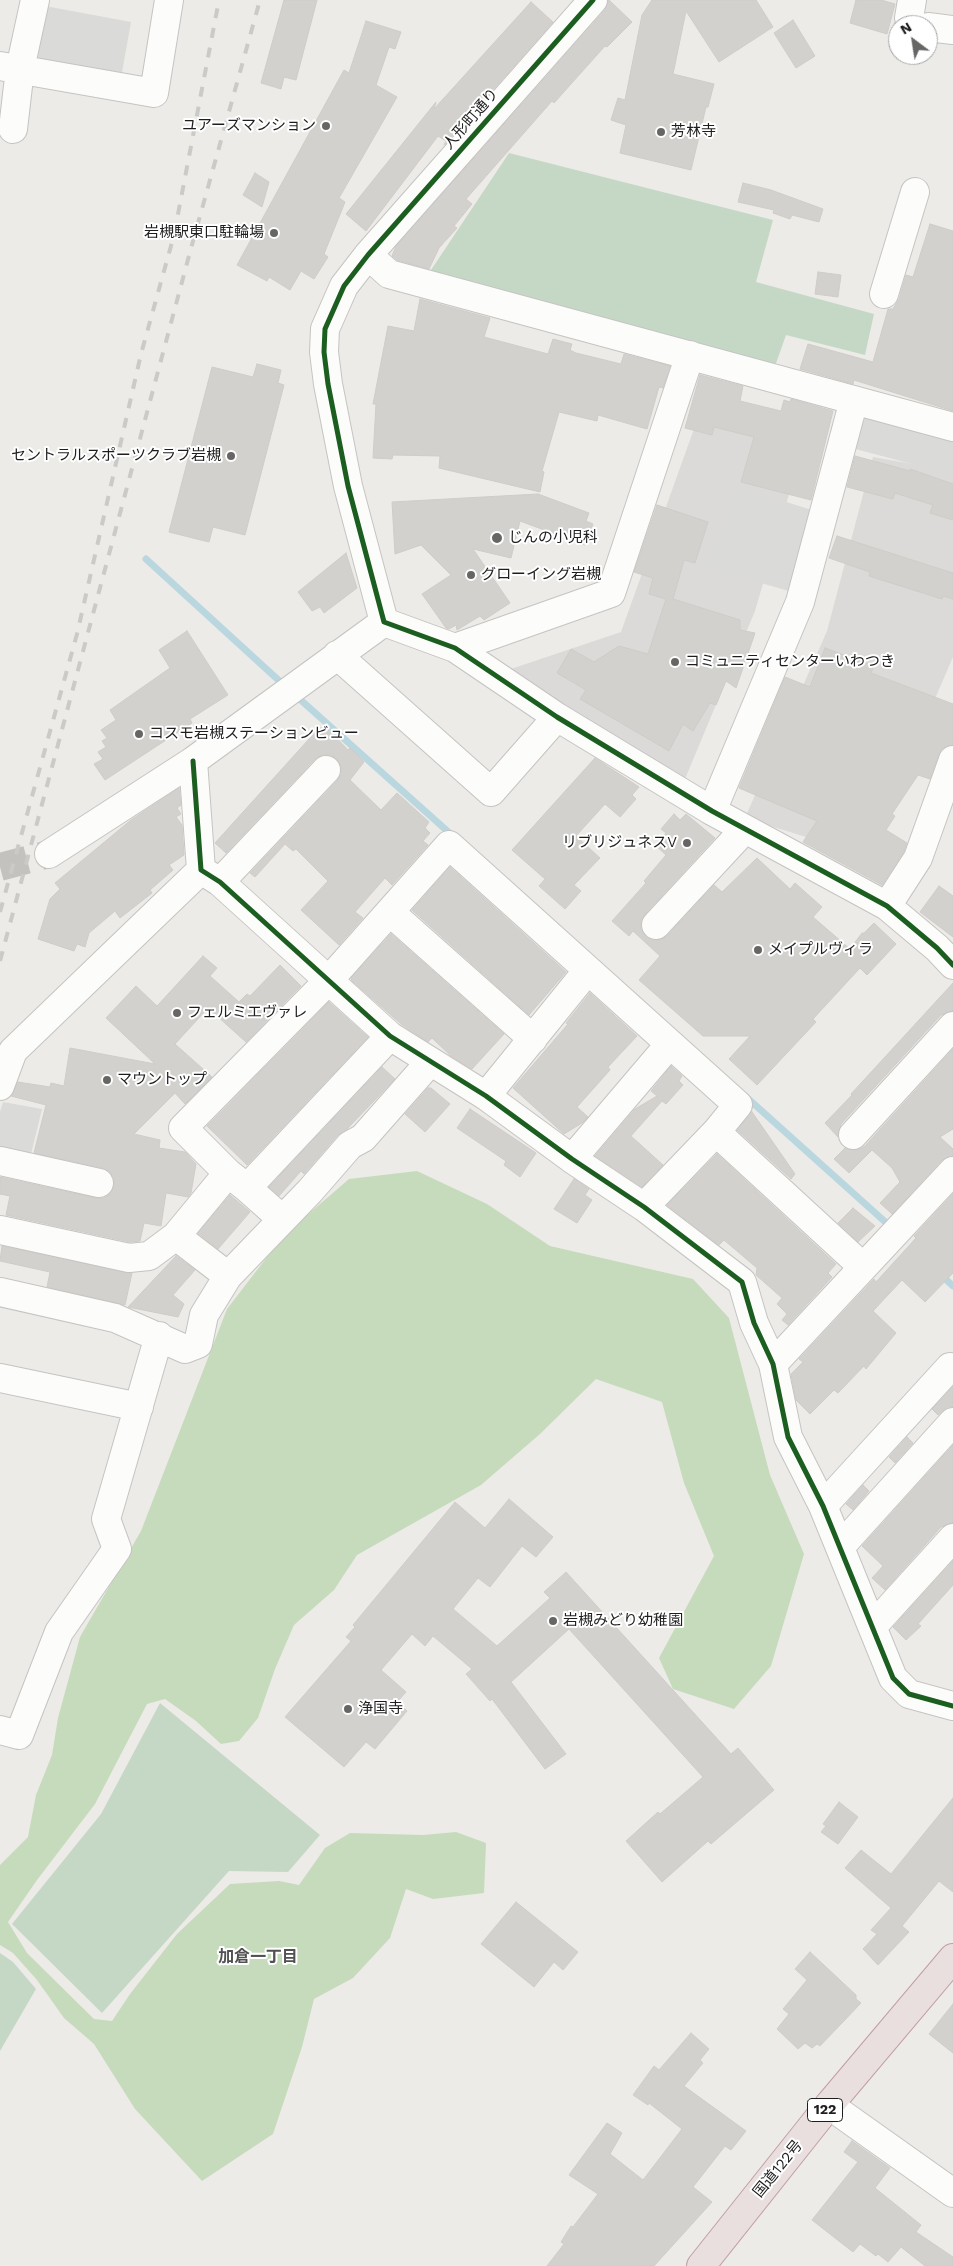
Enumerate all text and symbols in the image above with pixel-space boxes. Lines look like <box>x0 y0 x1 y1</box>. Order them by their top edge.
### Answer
north arrow <box>888 15 938 65</box>
text: N <box>897 18 914 38</box>
street label: 人形町通り <box>440 85 502 153</box>
place label: ユアーズマンション <box>182 117 316 135</box>
marker: ユアーズマンション <box>320 120 332 132</box>
place label: 芳林寺 <box>671 123 716 141</box>
marker: 芳林寺 <box>655 126 667 138</box>
place label: 岩槻駅東口駐輪場 <box>144 224 264 242</box>
marker: 岩槻駅東口駐輪場 <box>268 227 280 239</box>
place label: セントラルスポーツクラブ岩槻 <box>11 447 221 465</box>
marker: セントラルスポーツクラブ岩槻 <box>225 450 237 462</box>
place label: じんの小児科 <box>508 529 598 547</box>
marker: じんの小児科 <box>490 531 504 545</box>
place label: グローイング岩槻 <box>481 566 601 584</box>
marker: グローイング岩槻 <box>465 569 477 581</box>
place label: コミュニティセンターいわつき <box>685 653 895 671</box>
marker: コミュニティセンターいわつき <box>669 656 681 668</box>
place label: コスモ岩槻ステーションビュー <box>149 725 359 743</box>
marker: コスモ岩槻ステーションビュー <box>133 728 145 740</box>
place label: リブリジュネスV <box>562 834 677 852</box>
marker: リブリジュネスV <box>681 837 693 849</box>
place label: メイプルヴィラ <box>768 941 873 959</box>
marker: メイプルヴィラ <box>752 944 764 956</box>
place label: フェルミエヴァレ <box>187 1004 307 1022</box>
marker: フェルミエヴァレ <box>171 1007 183 1019</box>
place label: マウントップ <box>117 1071 207 1089</box>
marker: マウントップ <box>101 1074 113 1086</box>
place label: 岩槻みどり幼稚園 <box>563 1612 683 1630</box>
marker: 岩槻みどり幼稚園 <box>547 1615 559 1627</box>
place label: 浄国寺 <box>358 1700 403 1718</box>
marker: 浄国寺 <box>342 1703 354 1715</box>
district label: 加倉一丁目 <box>218 1947 298 1967</box>
road number: 122 <box>808 2098 842 2122</box>
street label: 国道122号 <box>750 2137 806 2201</box>

